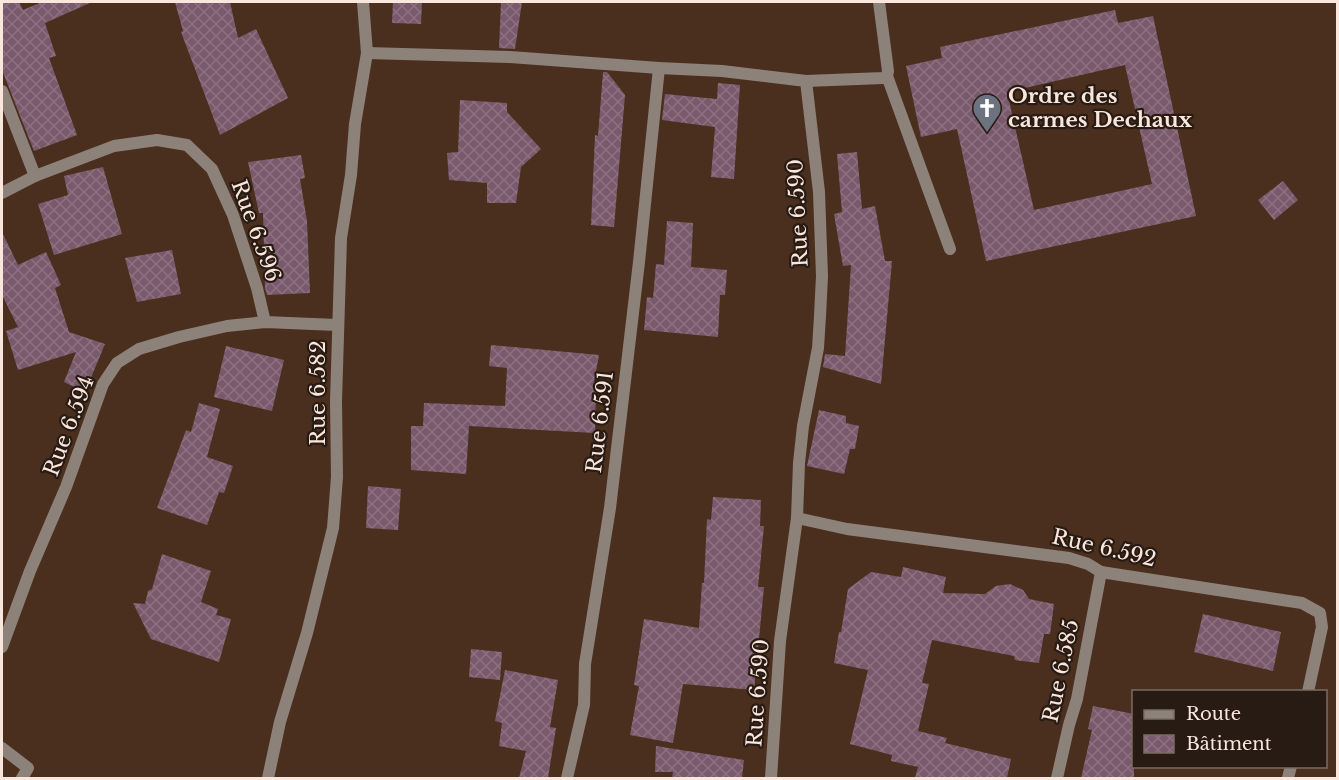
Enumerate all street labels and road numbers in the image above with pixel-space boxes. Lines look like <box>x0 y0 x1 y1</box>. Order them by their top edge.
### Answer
street label: Rue 6.590 <box>782 158 814 268</box>
street label: Rue 6.596 <box>226 176 286 286</box>
street label: Rue 6.582 <box>305 340 331 446</box>
street label: Rue 6.591 <box>581 370 619 474</box>
street label: Rue 6.594 <box>38 372 100 480</box>
street label: Rue 6.592 <box>1049 523 1159 573</box>
street label: Rue 6.585 <box>1037 617 1085 725</box>
street label: Rue 6.590 <box>741 638 775 748</box>

